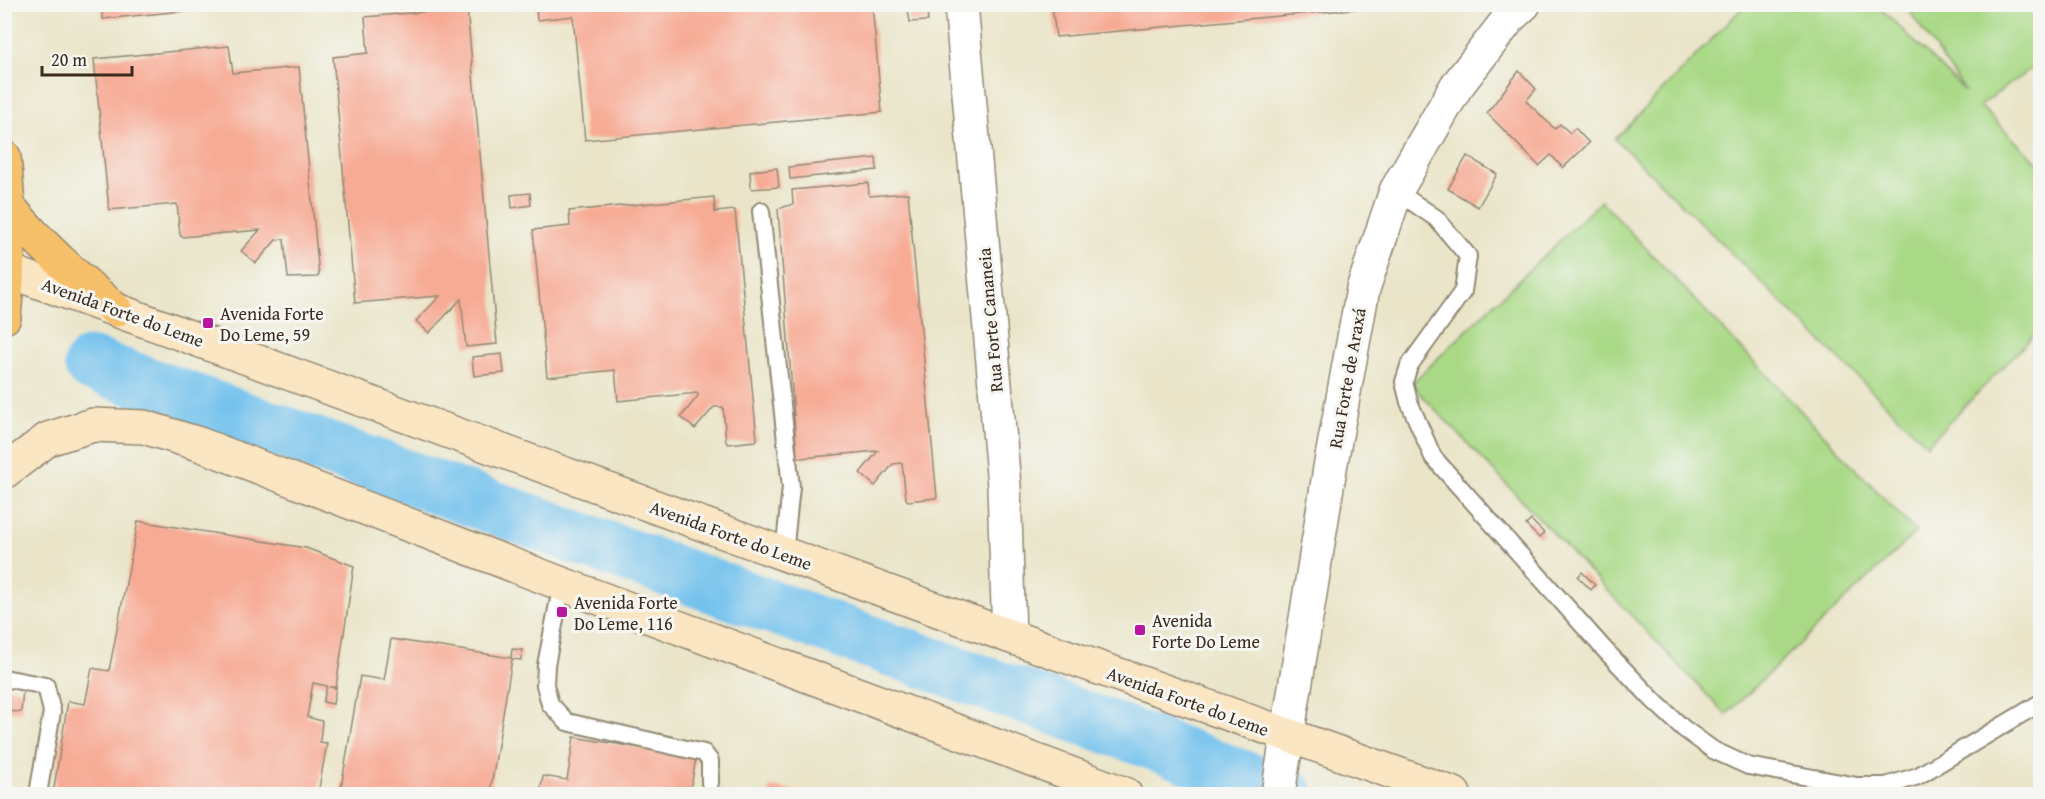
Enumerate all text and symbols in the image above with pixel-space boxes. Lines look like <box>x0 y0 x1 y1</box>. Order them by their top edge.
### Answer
scale bar <box>42 39 132 77</box>
text: 20 m <box>51 46 87 73</box>
street label: Rua Forte Cananeia <box>970 246 1010 393</box>
street label: Avenida Forte do Leme <box>38 270 208 354</box>
place label: Avenida Forte Do Leme, 59 <box>220 300 324 348</box>
street label: Rua Forte de Araxá <box>1321 305 1373 450</box>
marker: Avenida Forte Do Leme, 59 <box>201 316 215 330</box>
street label: Avenida Forte do Leme <box>646 493 816 577</box>
place label: Avenida Forte Do Leme, 116 <box>574 589 678 637</box>
marker: Avenida Forte Do Leme, 116 <box>555 605 569 619</box>
place label: Avenida Forte Do Leme <box>1152 607 1260 655</box>
marker: Avenida Forte Do Leme <box>1133 623 1147 637</box>
street label: Avenida Forte do Leme <box>1103 659 1273 743</box>

